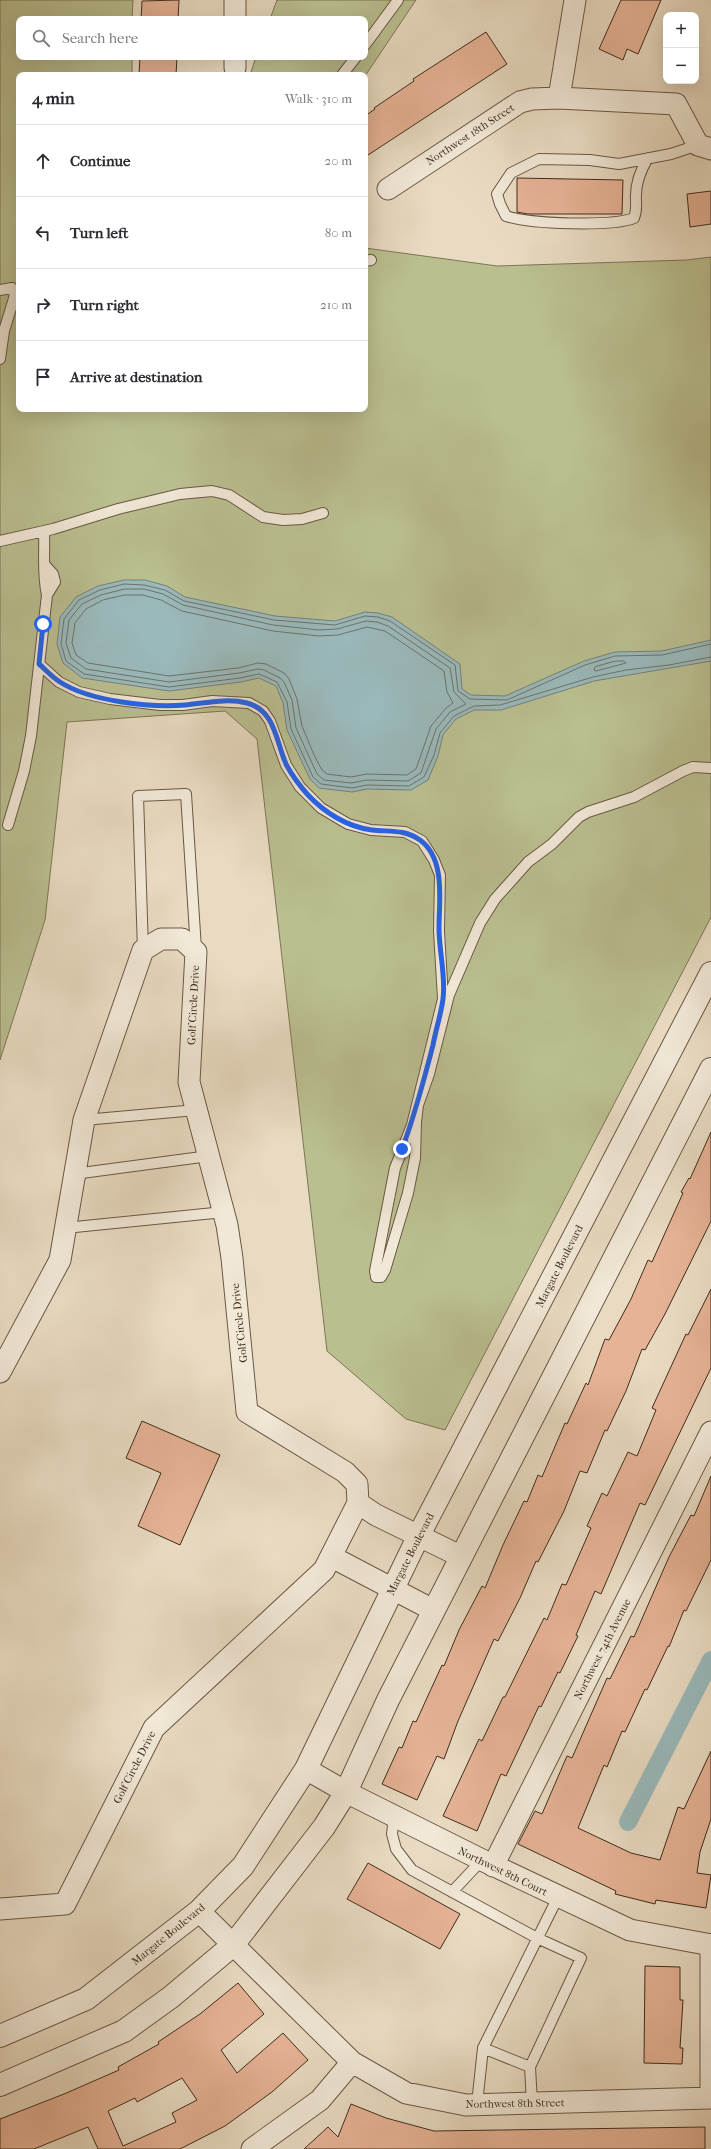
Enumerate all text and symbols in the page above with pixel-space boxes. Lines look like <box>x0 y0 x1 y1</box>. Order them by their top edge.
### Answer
map controls <box>663 12 699 84</box>
button: + <box>663 12 699 48</box>
search box <box>16 16 368 60</box>
icon: search <box>30 27 52 49</box>
text: Search here <box>62 29 138 47</box>
button: − <box>663 48 699 84</box>
text: 4 min <box>32 88 75 108</box>
text: Walk · 310 m <box>285 91 352 106</box>
street label: Northwest 18th Street <box>424 101 517 168</box>
icon: ahead <box>32 150 54 172</box>
text: Continue <box>70 152 130 170</box>
text: 20 m <box>325 153 352 168</box>
icon: left <box>32 222 54 244</box>
text: Turn left <box>70 224 128 242</box>
text: 80 m <box>325 225 352 240</box>
icon: right <box>32 294 54 316</box>
text: Turn right <box>70 296 139 314</box>
text: 210 m <box>320 297 352 312</box>
icon: arrive <box>32 366 54 388</box>
text: Arrive at destination <box>70 368 202 386</box>
route start <box>34 615 52 633</box>
street label: Golf Circle Drive <box>185 964 202 1045</box>
route end <box>393 1140 411 1158</box>
street label: Margate Boulevard <box>533 1222 586 1310</box>
street label: Golf Circle Drive <box>229 1282 250 1363</box>
street label: Margate Boulevard <box>384 1510 437 1598</box>
street label: Northwest 74th Avenue <box>571 1596 634 1702</box>
street label: Golf Circle Drive <box>110 1728 159 1806</box>
street label: Northwest 8th Court <box>456 1844 550 1899</box>
street label: Margate Boulevard <box>129 1900 208 1968</box>
street label: Northwest 8th Street <box>465 2096 565 2111</box>

